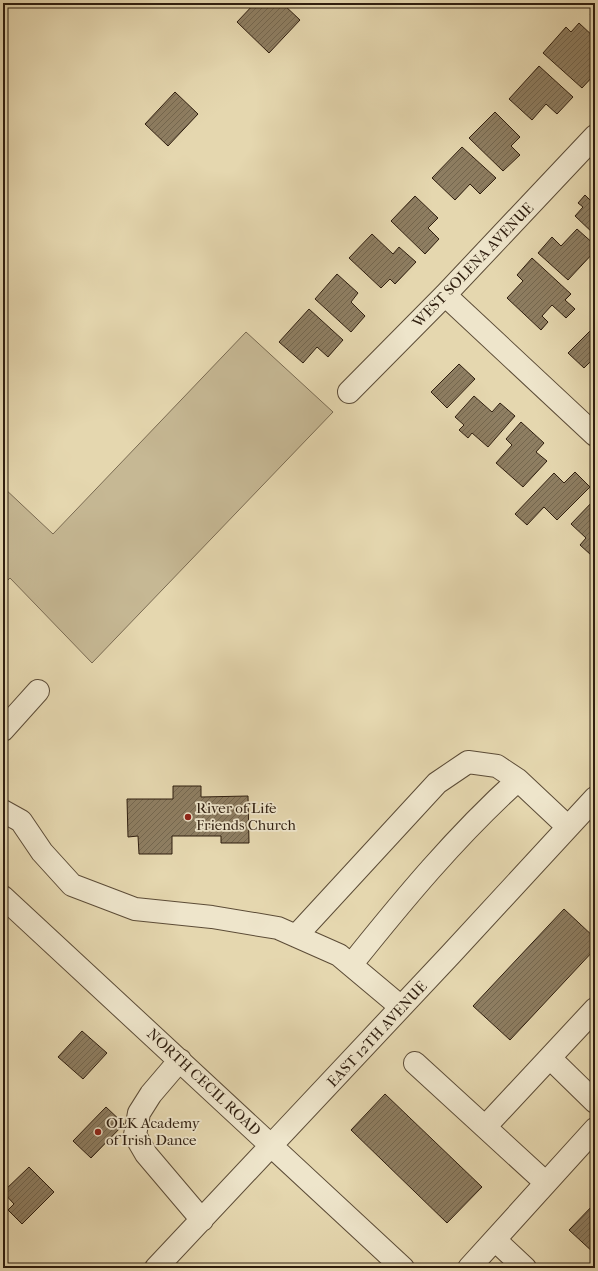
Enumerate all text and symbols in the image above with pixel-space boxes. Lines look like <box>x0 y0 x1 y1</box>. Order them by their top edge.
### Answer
street label: WEST SOLENA AVENUE <box>408 199 537 332</box>
place label: River of Life Friends Church <box>196 799 296 834</box>
marker: River of Life Friends Church <box>183 812 193 822</box>
street label: EAST 12TH AVENUE <box>323 977 431 1091</box>
street label: NORTH CECIL ROAD <box>143 1025 265 1139</box>
place label: OLK Academy of Irish Dance <box>106 1114 201 1149</box>
marker: OLK Academy of Irish Dance <box>93 1127 103 1137</box>

